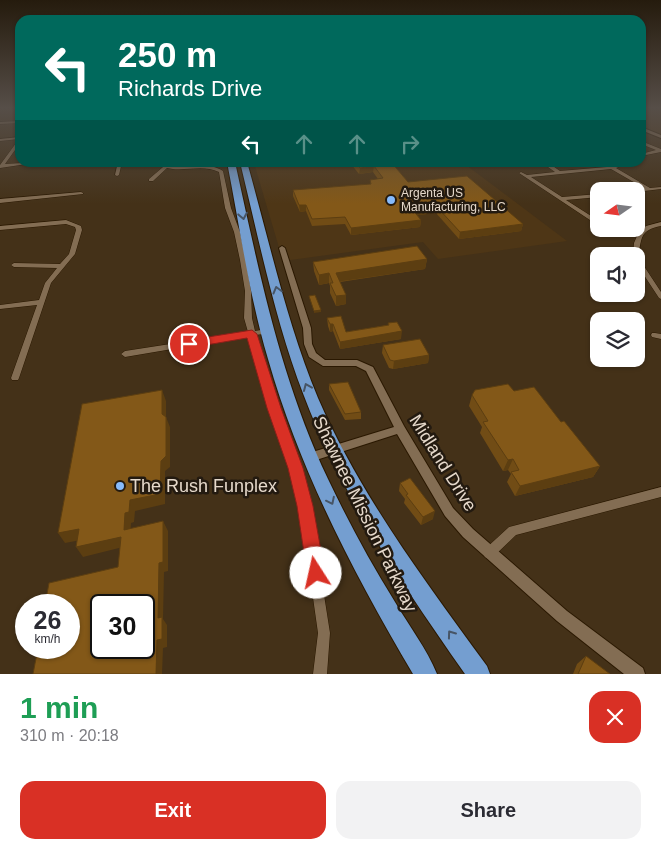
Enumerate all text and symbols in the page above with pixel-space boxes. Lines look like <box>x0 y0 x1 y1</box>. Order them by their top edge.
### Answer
icon: left <box>35 35 100 100</box>
text: 250 m <box>118 35 217 74</box>
text: Richards Drive <box>118 76 262 101</box>
icon: left <box>237 130 265 158</box>
icon: ahead <box>290 130 318 158</box>
icon: ahead <box>343 130 371 158</box>
icon: right <box>396 130 424 158</box>
north arrow <box>590 182 645 238</box>
map controls <box>590 182 645 367</box>
place label: Argenta US Manufacturing, LLC <box>401 186 506 214</box>
marker: Argenta US Manufacturing, LLC <box>385 194 397 206</box>
one-way arrow <box>237 212 247 221</box>
button: sound <box>590 247 645 302</box>
one-way arrow <box>272 285 283 294</box>
button: layers <box>590 312 645 367</box>
pin <box>168 323 210 365</box>
icon: arrive <box>175 330 203 358</box>
one-way arrow <box>302 383 313 392</box>
street label: Midland Drive <box>405 411 481 515</box>
street label: Shawnee Mission Parkway <box>309 413 421 615</box>
place label: The Rush Funplex <box>130 476 277 496</box>
marker: The Rush Funplex <box>114 480 126 492</box>
one-way arrow <box>325 496 335 505</box>
position arrow <box>289 546 341 598</box>
speed limit sign: 30 <box>90 594 155 659</box>
text: 26 <box>34 606 61 634</box>
one-way arrow <box>448 630 457 640</box>
text: km/h <box>34 632 61 646</box>
text: 1 min <box>20 691 98 724</box>
button: close <box>589 691 641 743</box>
text: 310 m · 20:18 <box>20 727 119 744</box>
button: Exit <box>20 781 326 839</box>
button: Share <box>336 781 641 839</box>

